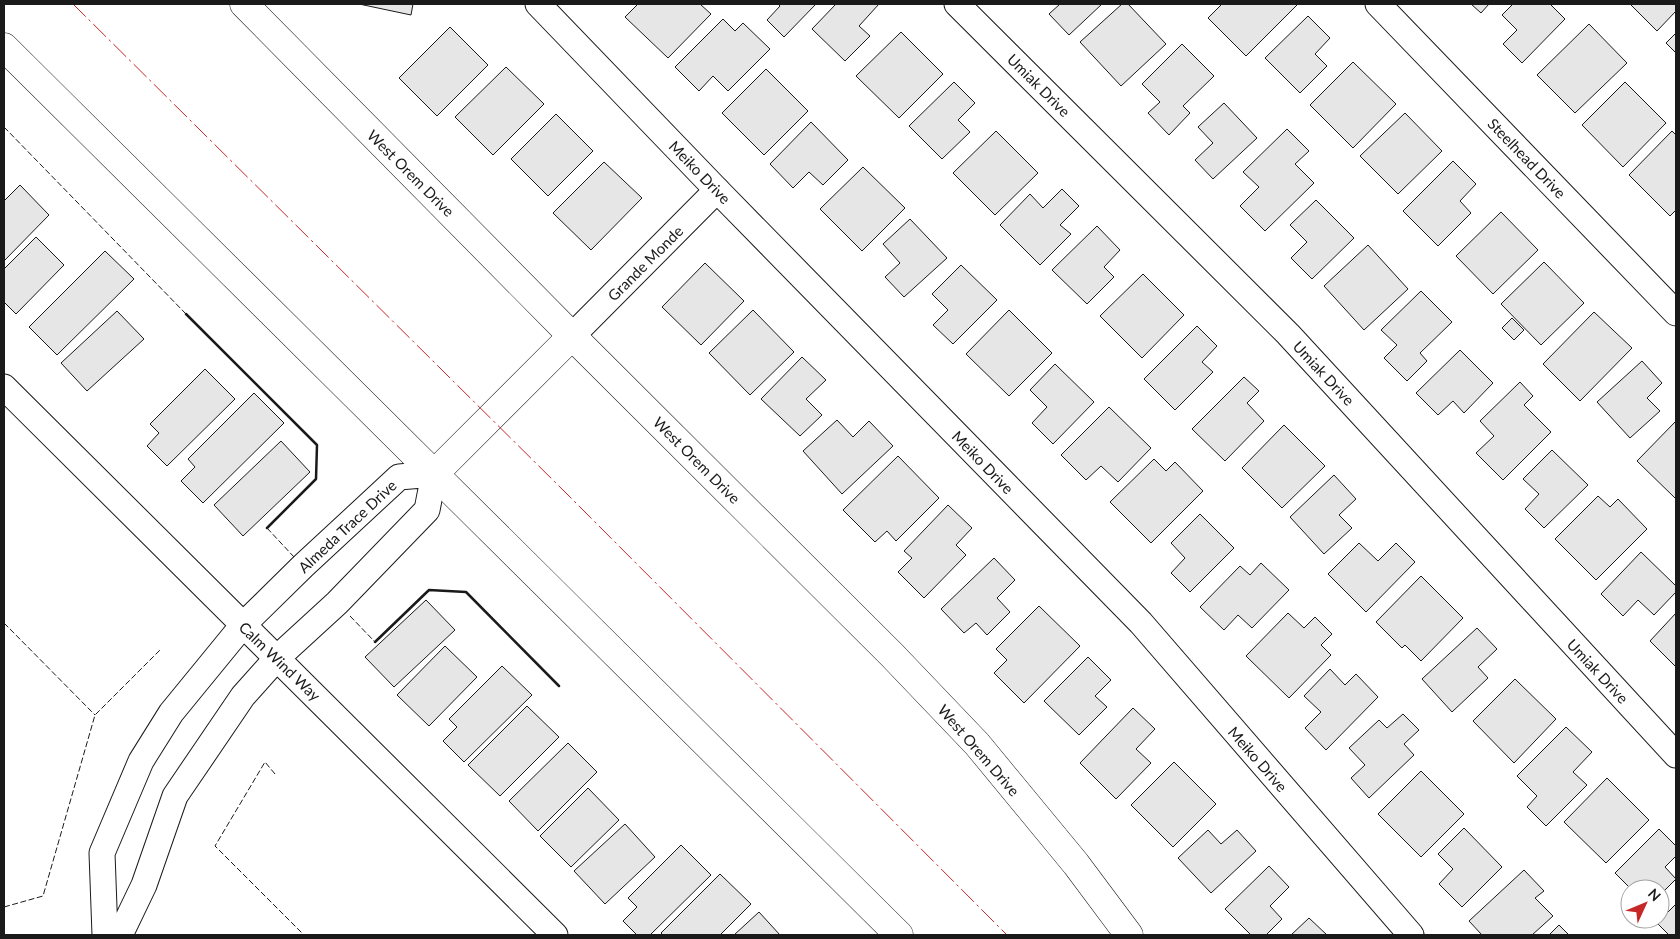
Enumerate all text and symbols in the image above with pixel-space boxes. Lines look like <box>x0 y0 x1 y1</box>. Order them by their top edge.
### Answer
street label: Umiak Drive <box>1004 50 1074 120</box>
street label: Steelhead Drive <box>1484 114 1570 202</box>
street label: West Orem Drive <box>364 126 458 220</box>
street label: Meiko Drive <box>666 137 734 207</box>
street label: Grande Monde <box>604 222 686 304</box>
street label: Umiak Drive <box>1290 337 1358 409</box>
street label: West Orem Drive <box>650 413 744 507</box>
street label: Meiko Drive <box>949 427 1017 497</box>
street label: Almeda Trace Drive <box>294 476 400 576</box>
street label: Calm Wind Way <box>236 618 325 705</box>
street label: Umiak Drive <box>1564 635 1632 707</box>
street label: West Orem Drive <box>934 701 1024 799</box>
street label: Meiko Drive <box>1225 723 1291 795</box>
north arrow <box>1620 879 1670 929</box>
text: N <box>1645 885 1665 904</box>

